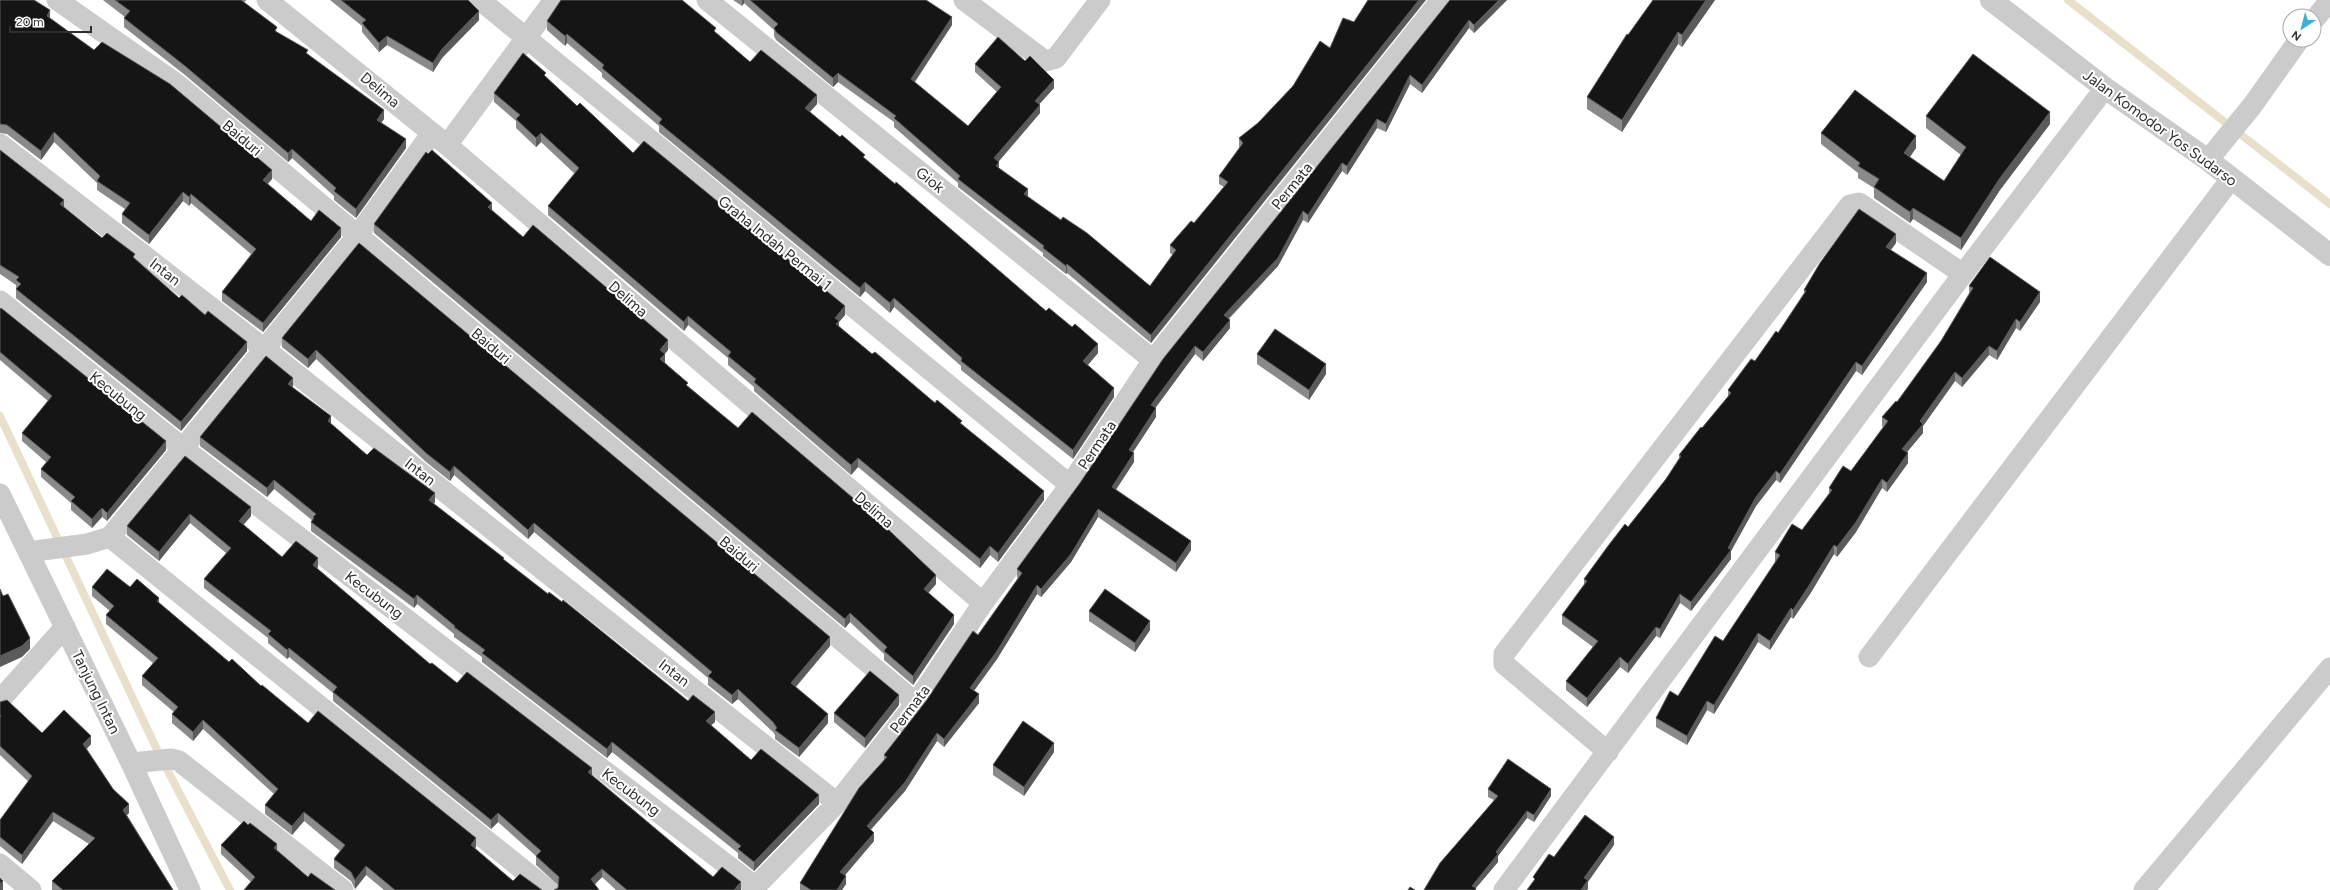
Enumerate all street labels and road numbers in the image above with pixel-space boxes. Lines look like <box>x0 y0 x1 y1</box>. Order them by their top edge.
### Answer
street label: Jalan Komodor Yos Sudarso <box>2079 66 2241 190</box>
street label: Delima <box>357 68 403 112</box>
street label: Baiduri <box>219 116 265 160</box>
street label: Permata <box>1268 159 1316 213</box>
street label: Giok <box>912 163 948 197</box>
street label: Graha Indah Permai 1 <box>715 192 835 294</box>
street label: Intan <box>146 254 184 290</box>
street label: Delima <box>605 277 651 321</box>
street label: Baiduri <box>468 324 514 368</box>
street label: Kecubung <box>86 368 150 424</box>
street label: Permata <box>1074 417 1120 473</box>
street label: Intan <box>401 454 439 490</box>
street label: Delima <box>851 488 897 532</box>
street label: Baiduri <box>716 532 762 576</box>
street label: Kecubung <box>341 567 407 623</box>
street label: Tanjung Intan <box>68 647 124 737</box>
street label: Intan <box>655 655 693 691</box>
street label: Permata <box>886 681 934 737</box>
street label: Kecubung <box>598 764 664 820</box>

